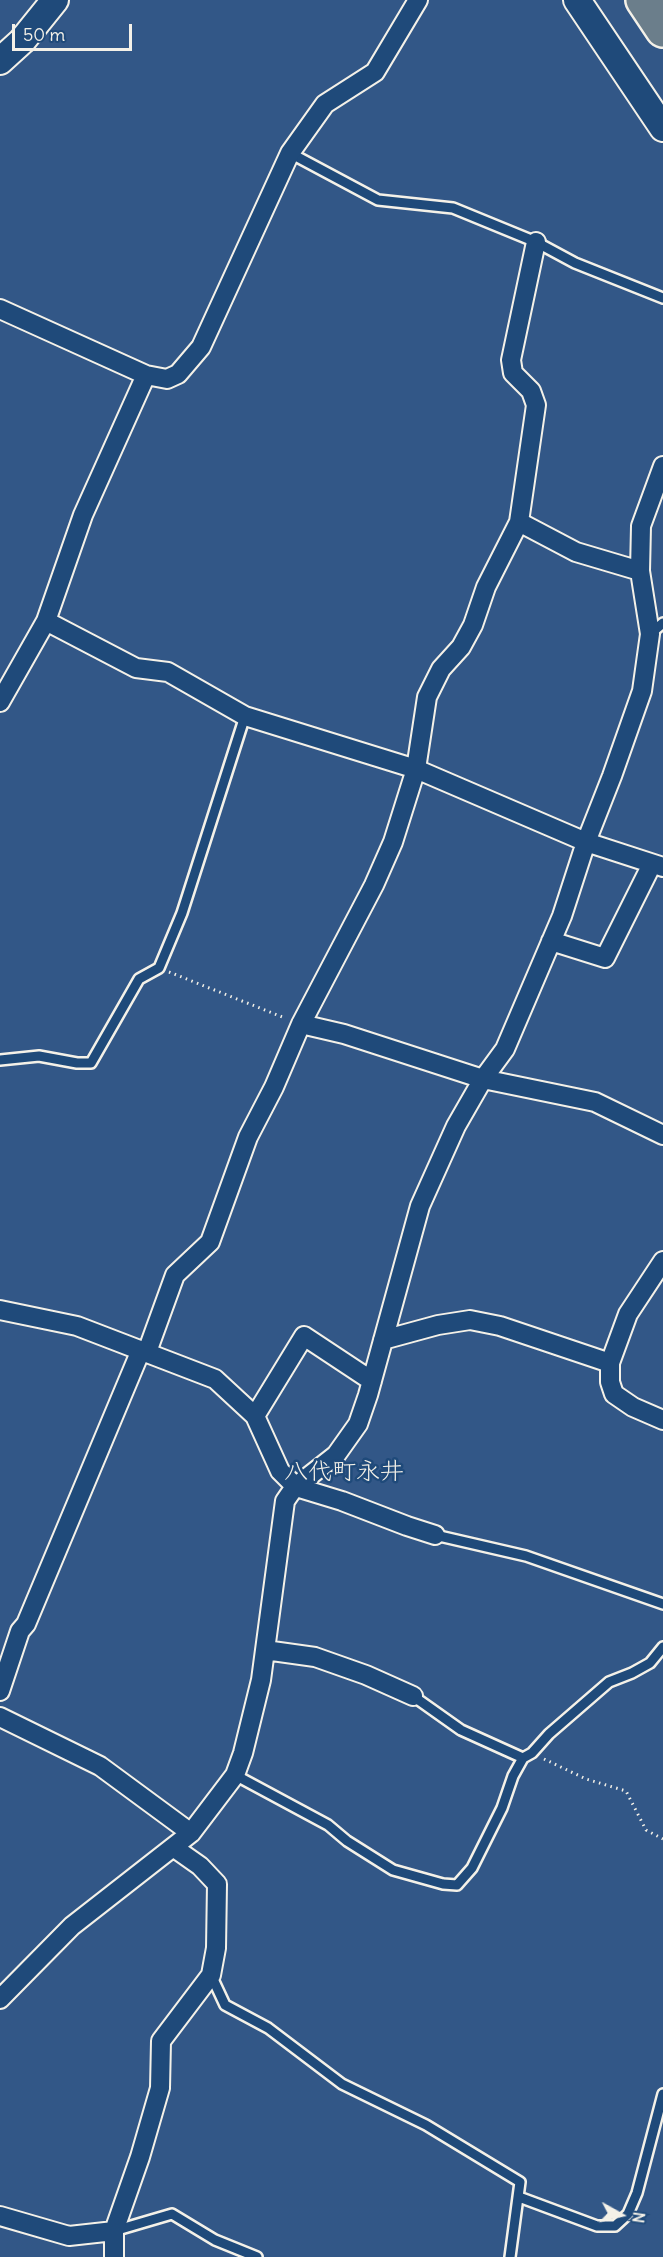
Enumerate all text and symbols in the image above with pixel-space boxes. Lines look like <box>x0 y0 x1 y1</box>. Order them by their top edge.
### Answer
scale bar <box>15 12 135 50</box>
text: 50 m <box>23 23 65 46</box>
district label: 八代町永井 <box>284 1458 404 1486</box>
north arrow <box>591 2185 651 2245</box>
text: N <box>628 2211 649 2224</box>

